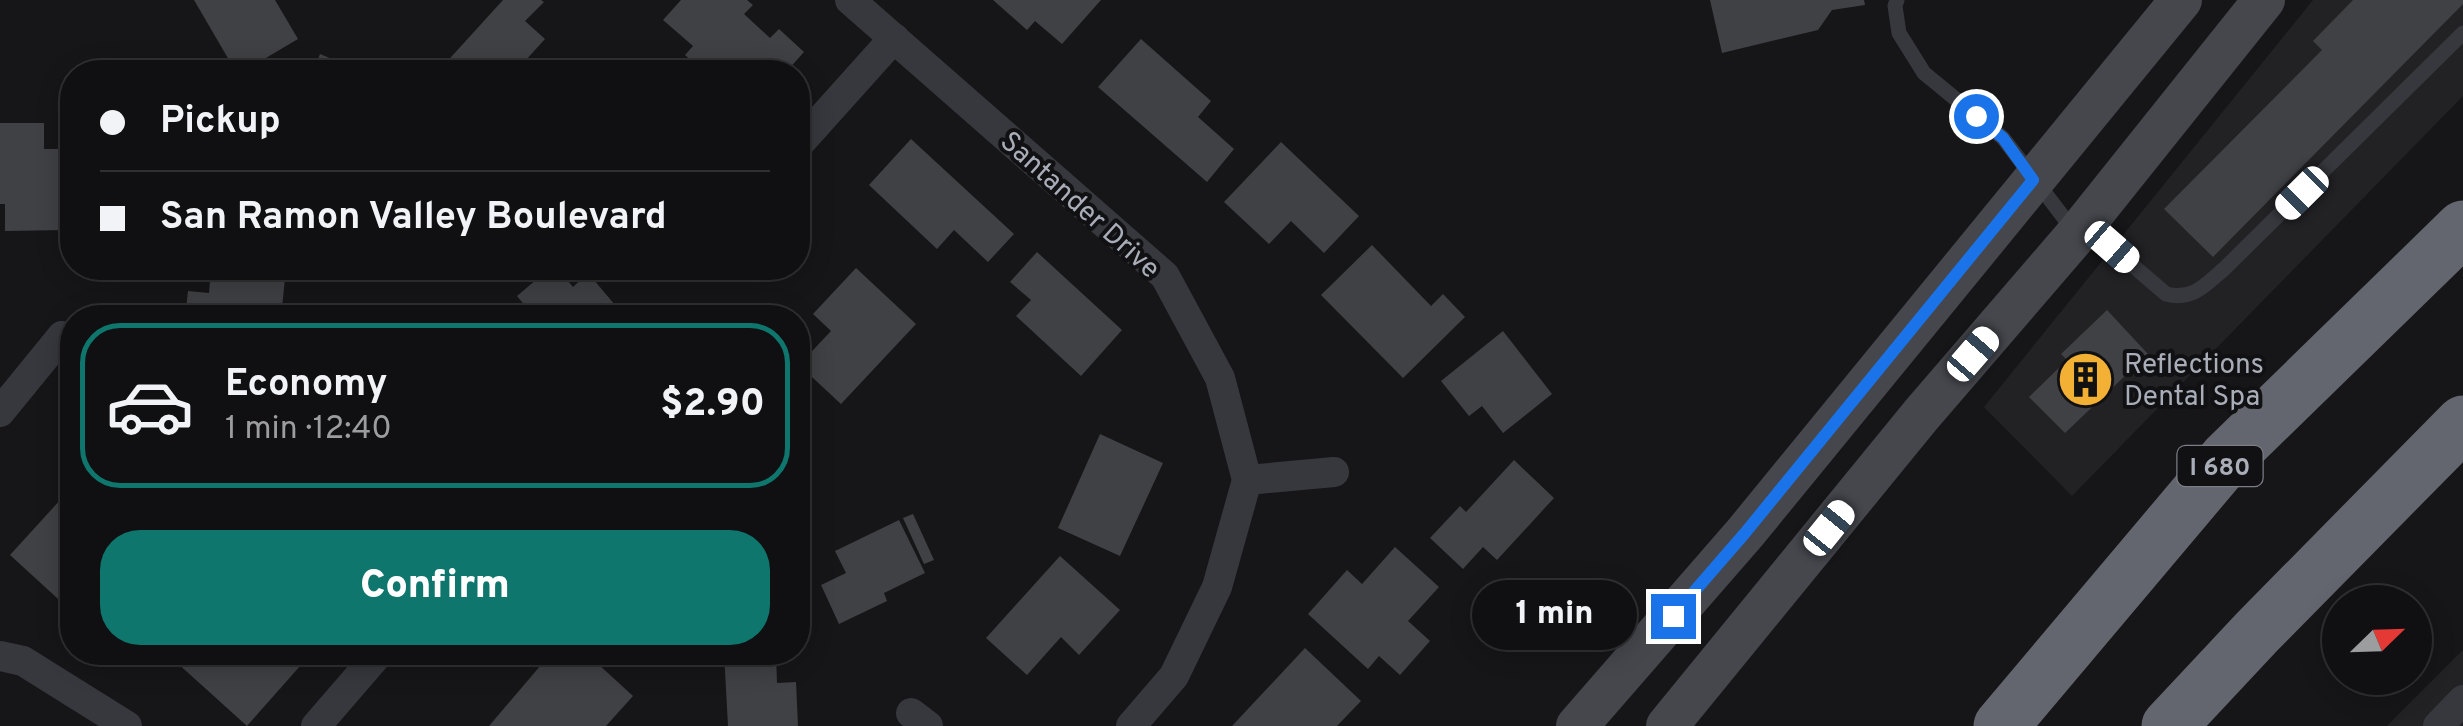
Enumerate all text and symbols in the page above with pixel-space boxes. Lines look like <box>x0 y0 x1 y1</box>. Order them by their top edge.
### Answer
route start <box>1954 94 1999 139</box>
text: Pickup <box>160 98 281 147</box>
street label: Santander Drive <box>991 125 1167 288</box>
car <box>2270 161 2334 225</box>
text: San Ramon Valley Boulevard <box>160 194 667 243</box>
car <box>2080 216 2144 278</box>
car <box>1942 322 2004 386</box>
place label: Reflections Dental Spa <box>2124 348 2264 416</box>
building icon: Reflections Dental Spa <box>2055 349 2115 409</box>
icon: car <box>105 361 195 451</box>
text: Economy <box>225 361 387 410</box>
text: $2.90 <box>660 381 765 430</box>
text: 1 min · 12:40 <box>225 410 392 450</box>
road number: I 680 <box>2178 446 2262 486</box>
car <box>1798 495 1860 561</box>
button: Confirm <box>100 530 770 645</box>
callout: 1 min <box>1473 581 1638 651</box>
north arrow <box>2322 585 2432 695</box>
map controls <box>2322 585 2432 695</box>
route end <box>1651 594 1696 639</box>
text: 1 min <box>1515 595 1594 635</box>

